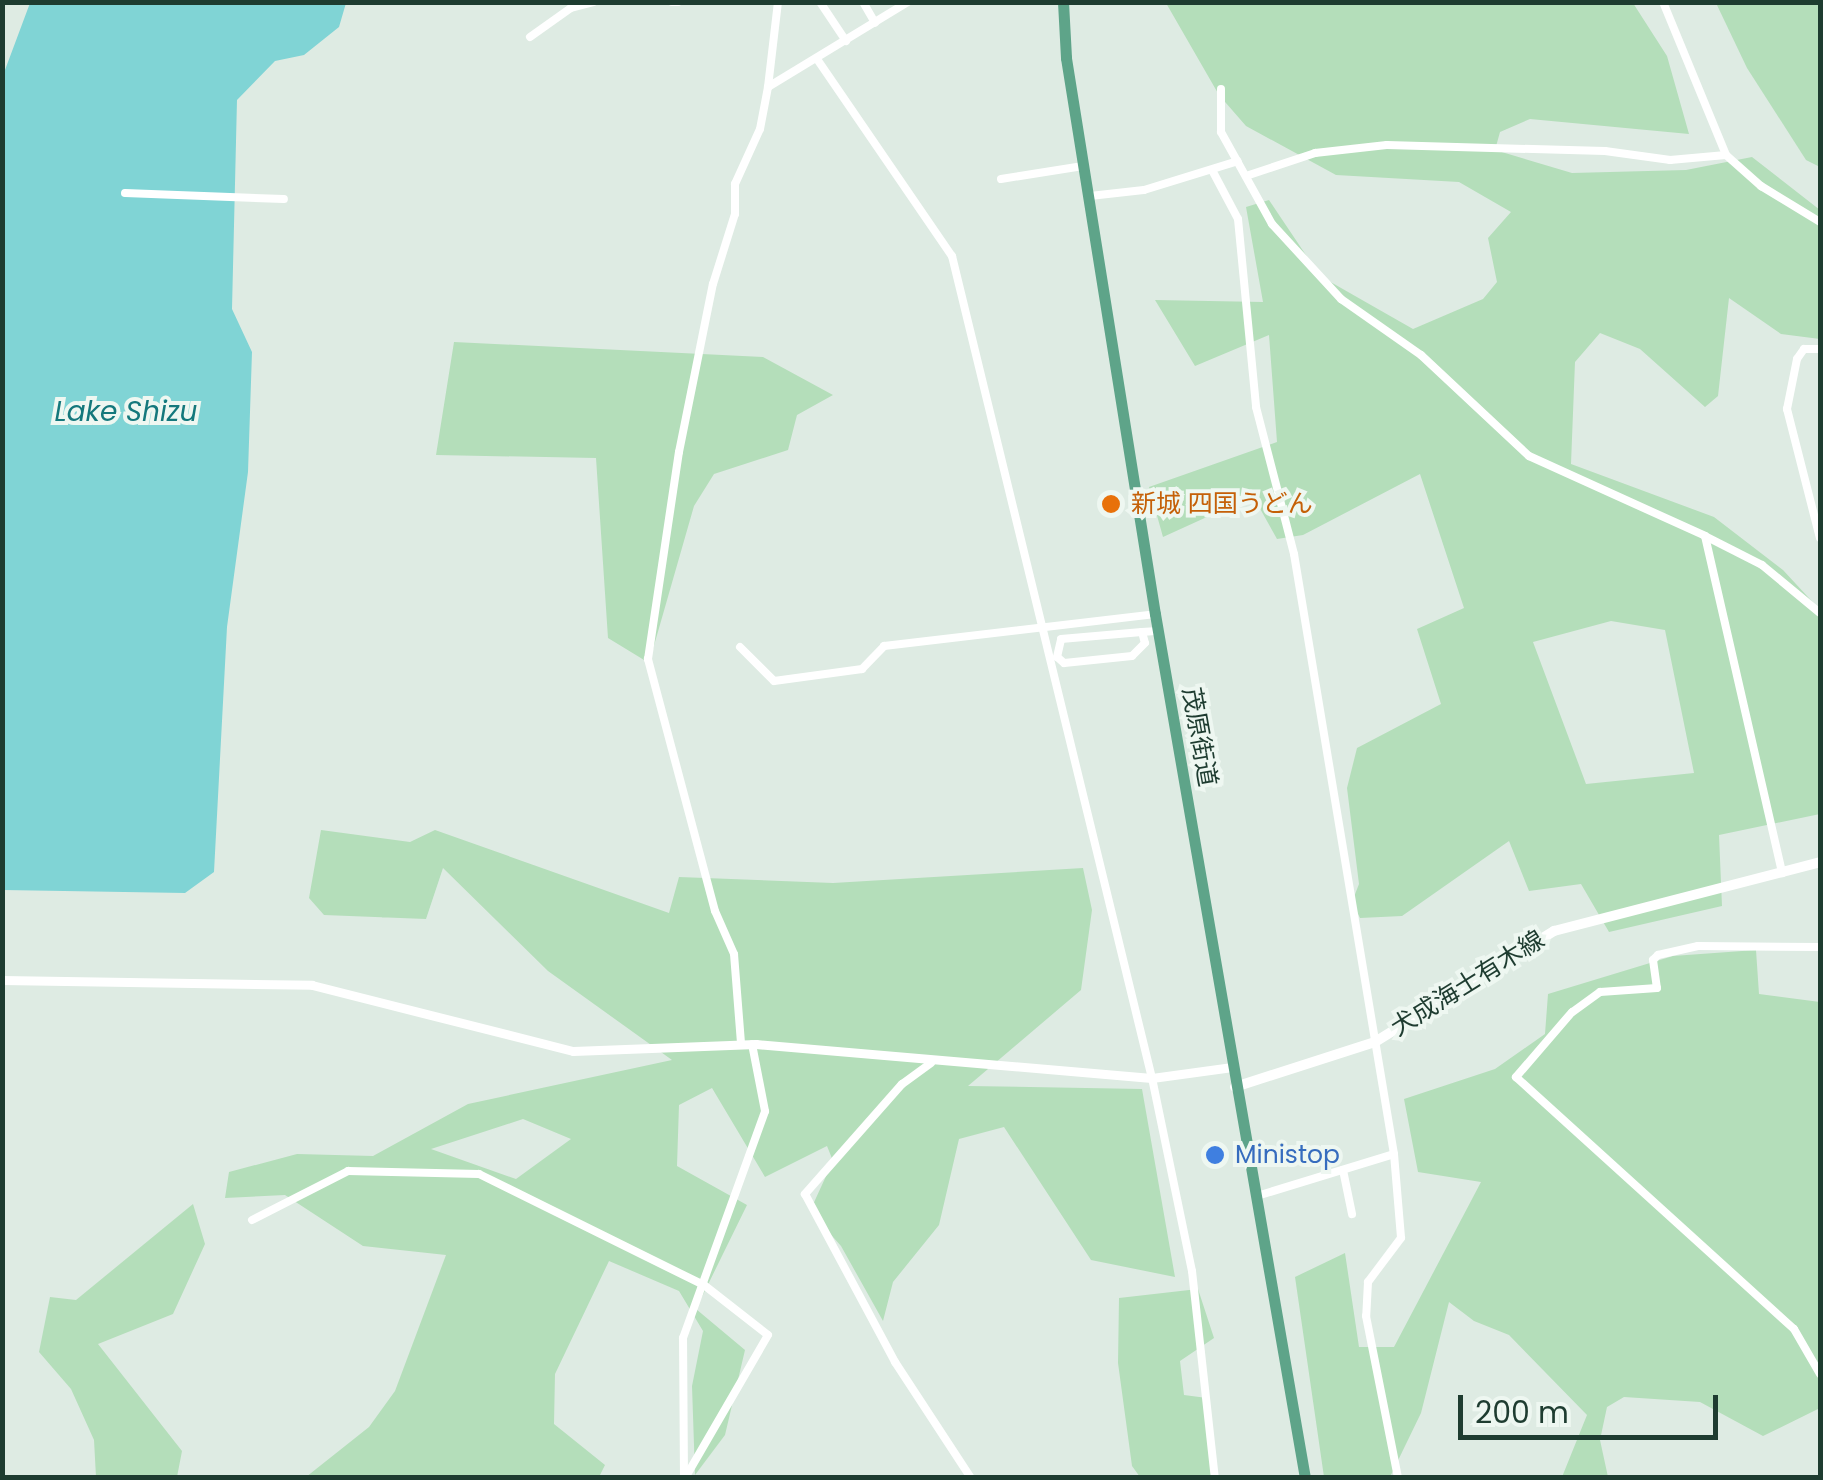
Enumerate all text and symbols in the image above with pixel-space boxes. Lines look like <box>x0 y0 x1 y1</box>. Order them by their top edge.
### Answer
water label: Lake Shizu <box>55 395 197 429</box>
place label: 新城 四国うどん <box>1131 489 1313 519</box>
marker: 新城 四国うどん <box>1100 493 1122 515</box>
street label: 茂原街道 <box>1176 685 1222 789</box>
street label: 犬成海士有木線 <box>1386 925 1550 1043</box>
place label: Ministop <box>1235 1140 1340 1170</box>
marker: Ministop <box>1204 1144 1226 1166</box>
scale bar <box>1463 1375 1723 1437</box>
text: 200 m <box>1475 1391 1569 1434</box>

